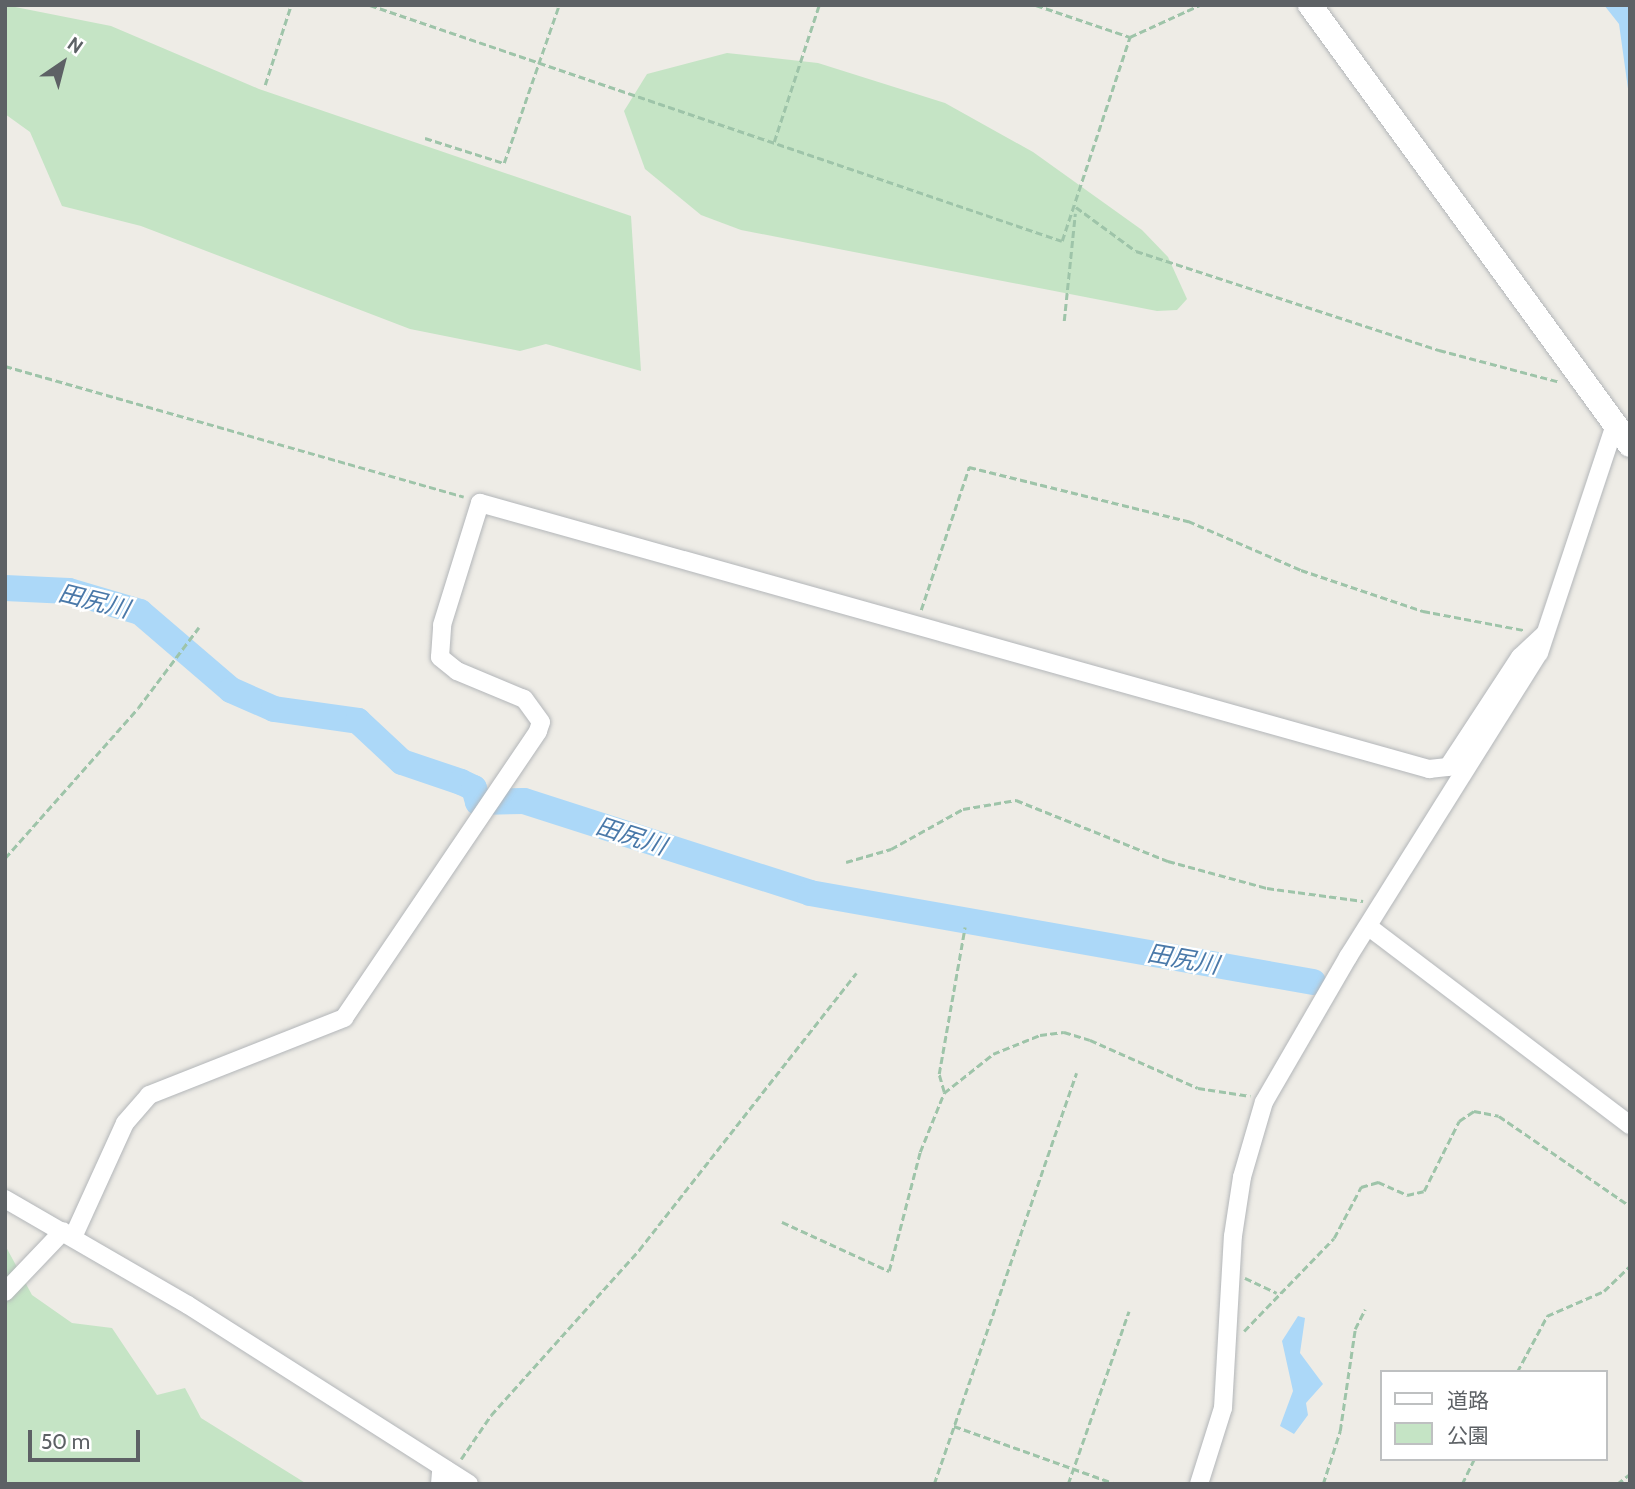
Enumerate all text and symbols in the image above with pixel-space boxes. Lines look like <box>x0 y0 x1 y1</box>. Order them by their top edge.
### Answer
north arrow <box>28 28 98 98</box>
text: N <box>63 32 87 59</box>
water label: 田尻川 <box>56 578 132 624</box>
water label: 田尻川 <box>592 811 670 861</box>
water label: 田尻川 <box>1145 939 1221 979</box>
legend <box>1380 1370 1607 1461</box>
text: 道路 <box>1447 1388 1489 1413</box>
scale bar <box>32 1416 144 1460</box>
text: 公園 <box>1447 1423 1489 1448</box>
text: 50 m <box>41 1429 90 1454</box>

